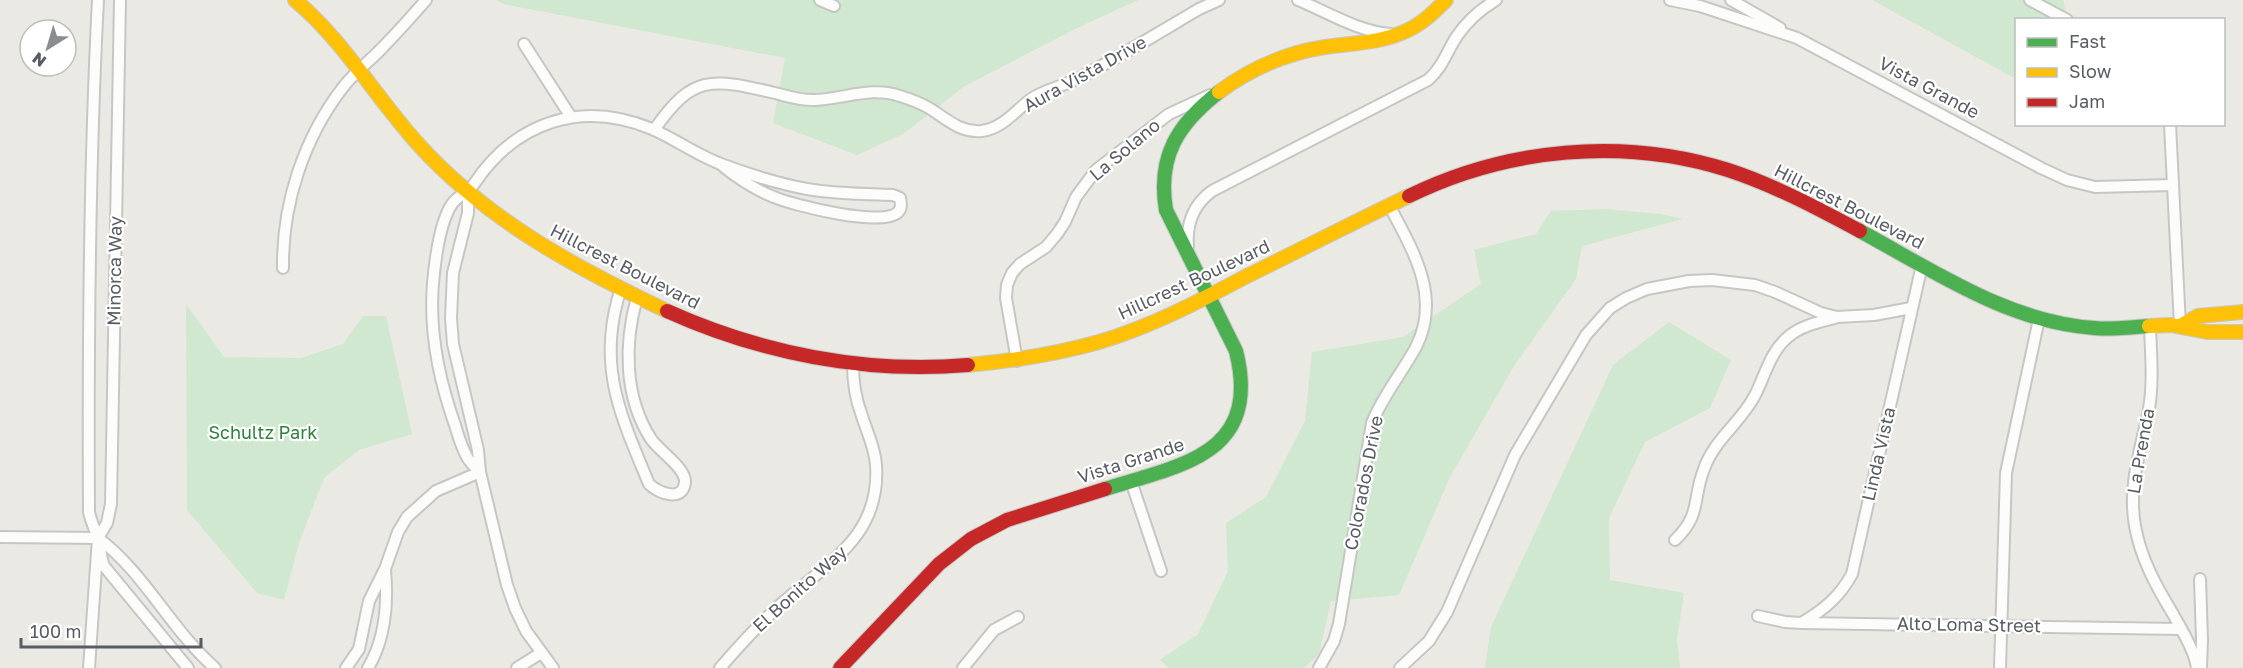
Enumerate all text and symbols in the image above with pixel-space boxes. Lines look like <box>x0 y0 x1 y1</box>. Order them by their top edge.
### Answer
north arrow <box>18 18 78 78</box>
legend <box>2015 18 2225 126</box>
street label: Aura Vista Drive <box>1019 30 1150 116</box>
text: Fast <box>2069 30 2106 52</box>
text: N <box>28 48 50 72</box>
street label: Vista Grande <box>1875 51 1983 123</box>
text: Slow <box>2069 60 2112 82</box>
text: Jam <box>2069 90 2105 112</box>
street label: La Solano <box>1085 113 1164 185</box>
street label: Hillcrest Boulevard <box>1771 159 1928 253</box>
street label: Minorca Way <box>102 216 126 326</box>
street label: Hillcrest Boulevard <box>547 219 704 313</box>
street label: Hillcrest Boulevard <box>1114 234 1273 324</box>
street label: Linda Vista <box>1857 405 1900 503</box>
street label: La Prenda <box>2122 406 2158 495</box>
street label: Colorados Drive <box>1339 413 1387 552</box>
park label: Schultz Park <box>209 421 317 443</box>
street label: Vista Grande <box>1075 433 1187 488</box>
street label: El Bonito Way <box>748 540 851 636</box>
scale bar <box>21 611 201 649</box>
street label: Alto Loma Street <box>1897 612 2041 636</box>
text: 100 m <box>30 620 81 642</box>

